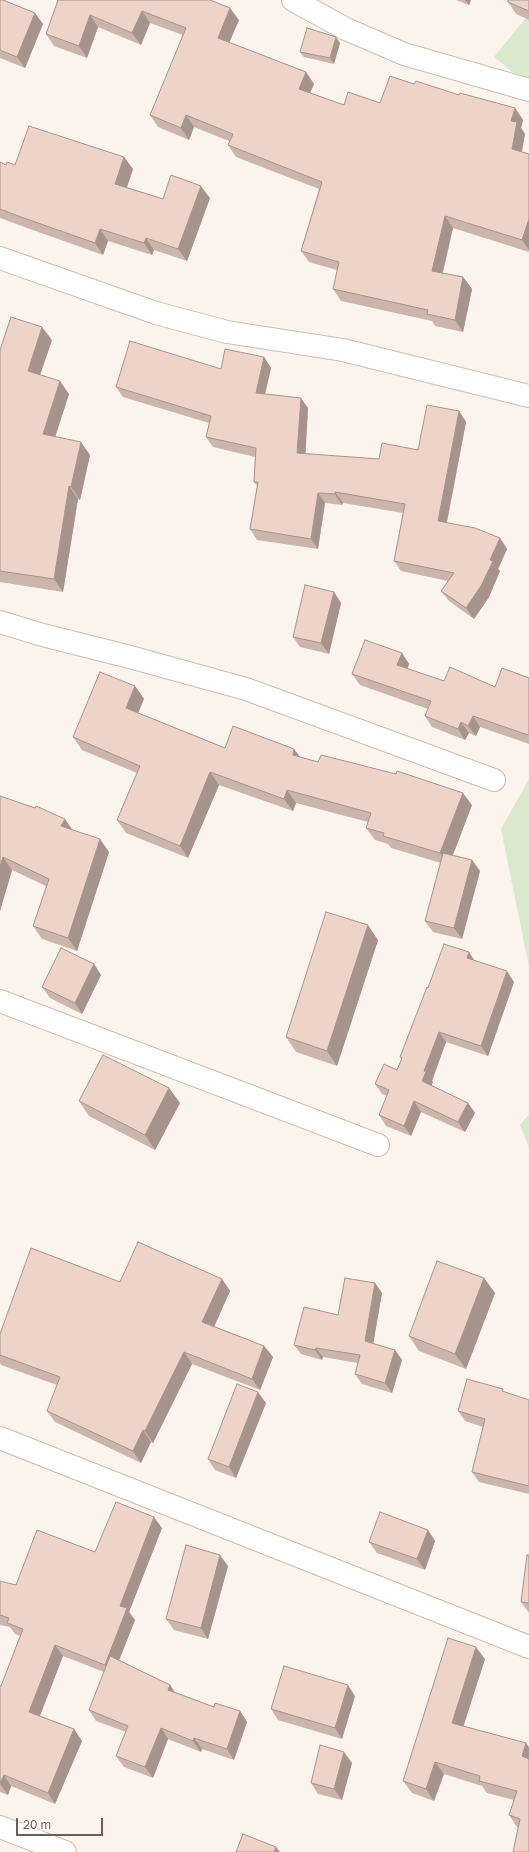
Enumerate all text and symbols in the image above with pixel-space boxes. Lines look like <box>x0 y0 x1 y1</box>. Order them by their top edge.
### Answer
scale bar <box>18 1810 105 1836</box>
text: 20 m <box>23 1817 51 1832</box>

